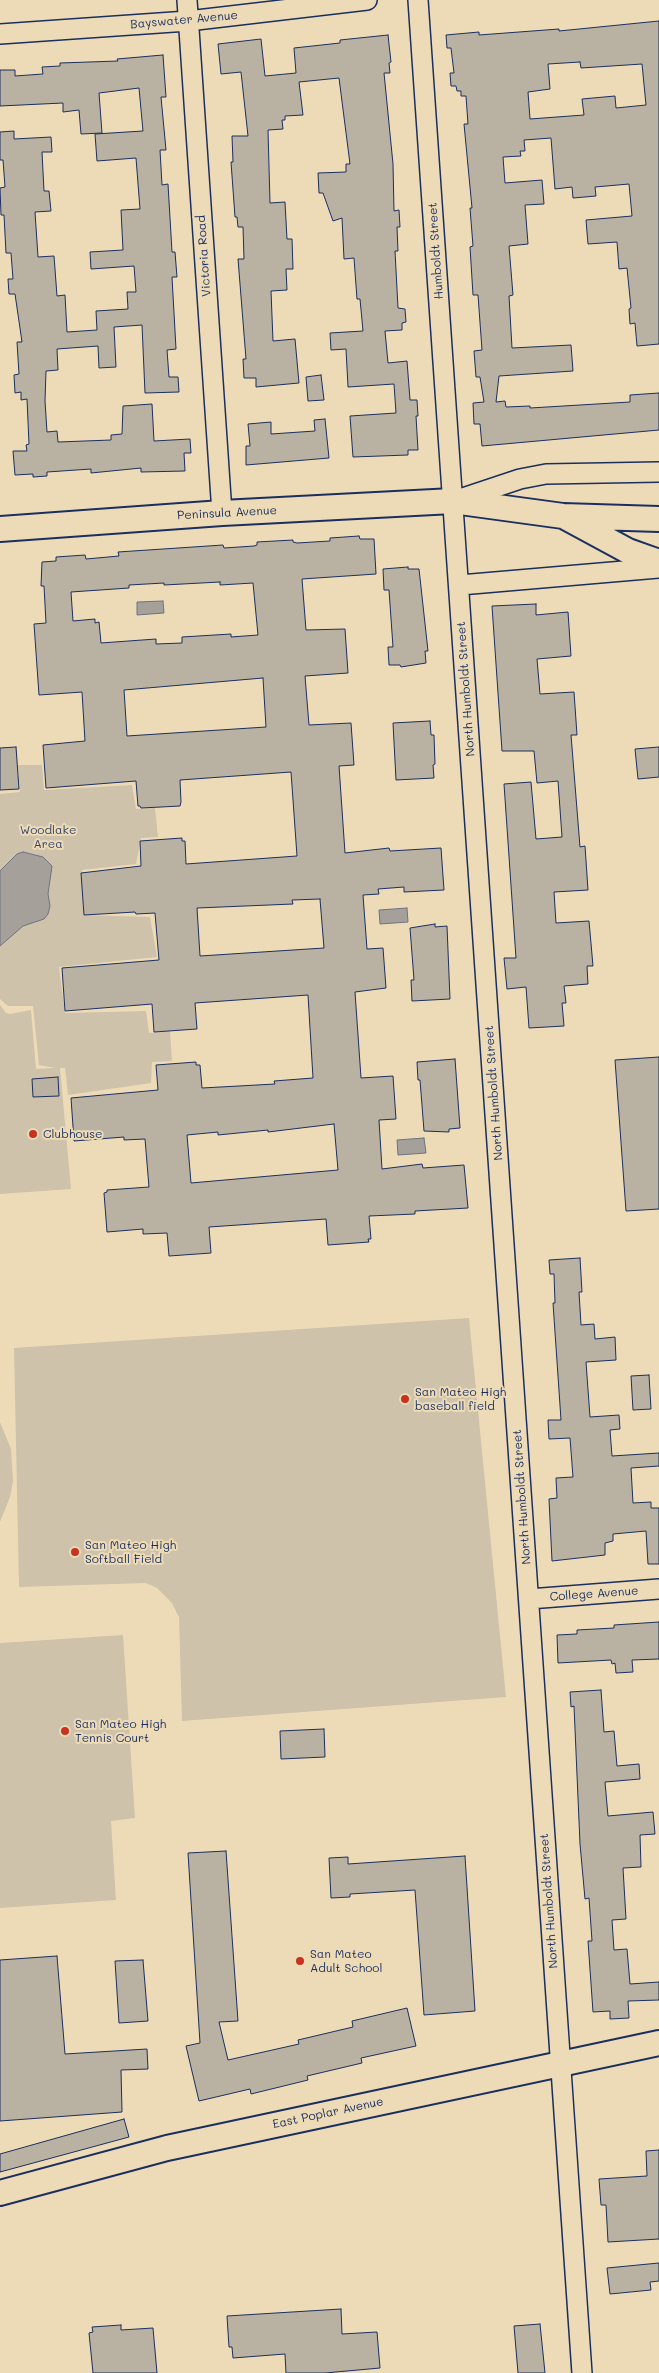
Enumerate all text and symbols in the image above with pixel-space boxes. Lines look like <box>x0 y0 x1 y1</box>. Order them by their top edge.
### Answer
street label: Bayswater Avenue <box>130 8 238 32</box>
street label: Humboldt Street <box>425 202 447 300</box>
street label: Victoria Road <box>194 215 214 297</box>
street label: Peninsula Avenue <box>177 503 277 523</box>
street label: North Humboldt Street <box>454 621 478 757</box>
park label: Woodlake Area <box>20 823 76 851</box>
street label: North Humboldt Street <box>482 1025 506 1161</box>
place label: Clubhouse <box>43 1127 102 1141</box>
marker: Clubhouse <box>27 1128 39 1140</box>
place label: San Mateo High baseball field <box>415 1385 506 1413</box>
marker: San Mateo High baseball field <box>399 1393 411 1405</box>
street label: North Humboldt Street <box>510 1429 534 1565</box>
place label: San Mateo High Softball Field <box>85 1538 176 1566</box>
marker: San Mateo High Softball Field <box>69 1546 81 1558</box>
street label: College Avenue <box>549 1584 639 1604</box>
place label: San Mateo High Tennis Court <box>75 1717 166 1745</box>
marker: San Mateo High Tennis Court <box>59 1725 71 1737</box>
street label: North Humboldt Street <box>537 1833 561 1969</box>
place label: San Mateo Adult School <box>310 1947 382 1975</box>
marker: San Mateo Adult School <box>294 1955 306 1967</box>
street label: East Poplar Avenue <box>271 2094 385 2132</box>

